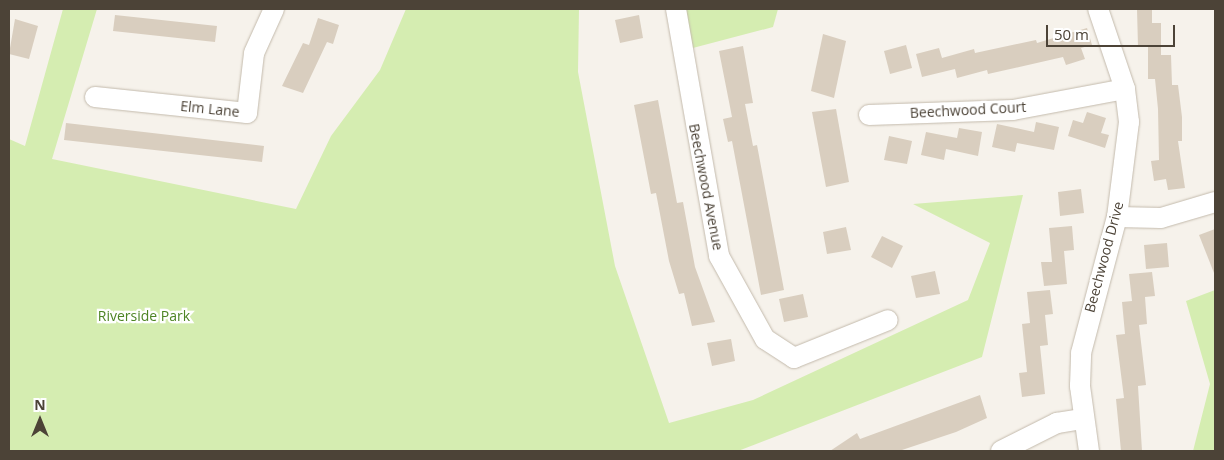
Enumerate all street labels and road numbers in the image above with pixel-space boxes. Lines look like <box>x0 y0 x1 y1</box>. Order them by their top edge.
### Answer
street label: Elm Lane <box>180 98 240 120</box>
street label: Beechwood Court <box>909 99 1027 121</box>
street label: Beechwood Avenue <box>685 122 727 252</box>
street label: Beechwood Drive <box>1081 200 1127 314</box>

